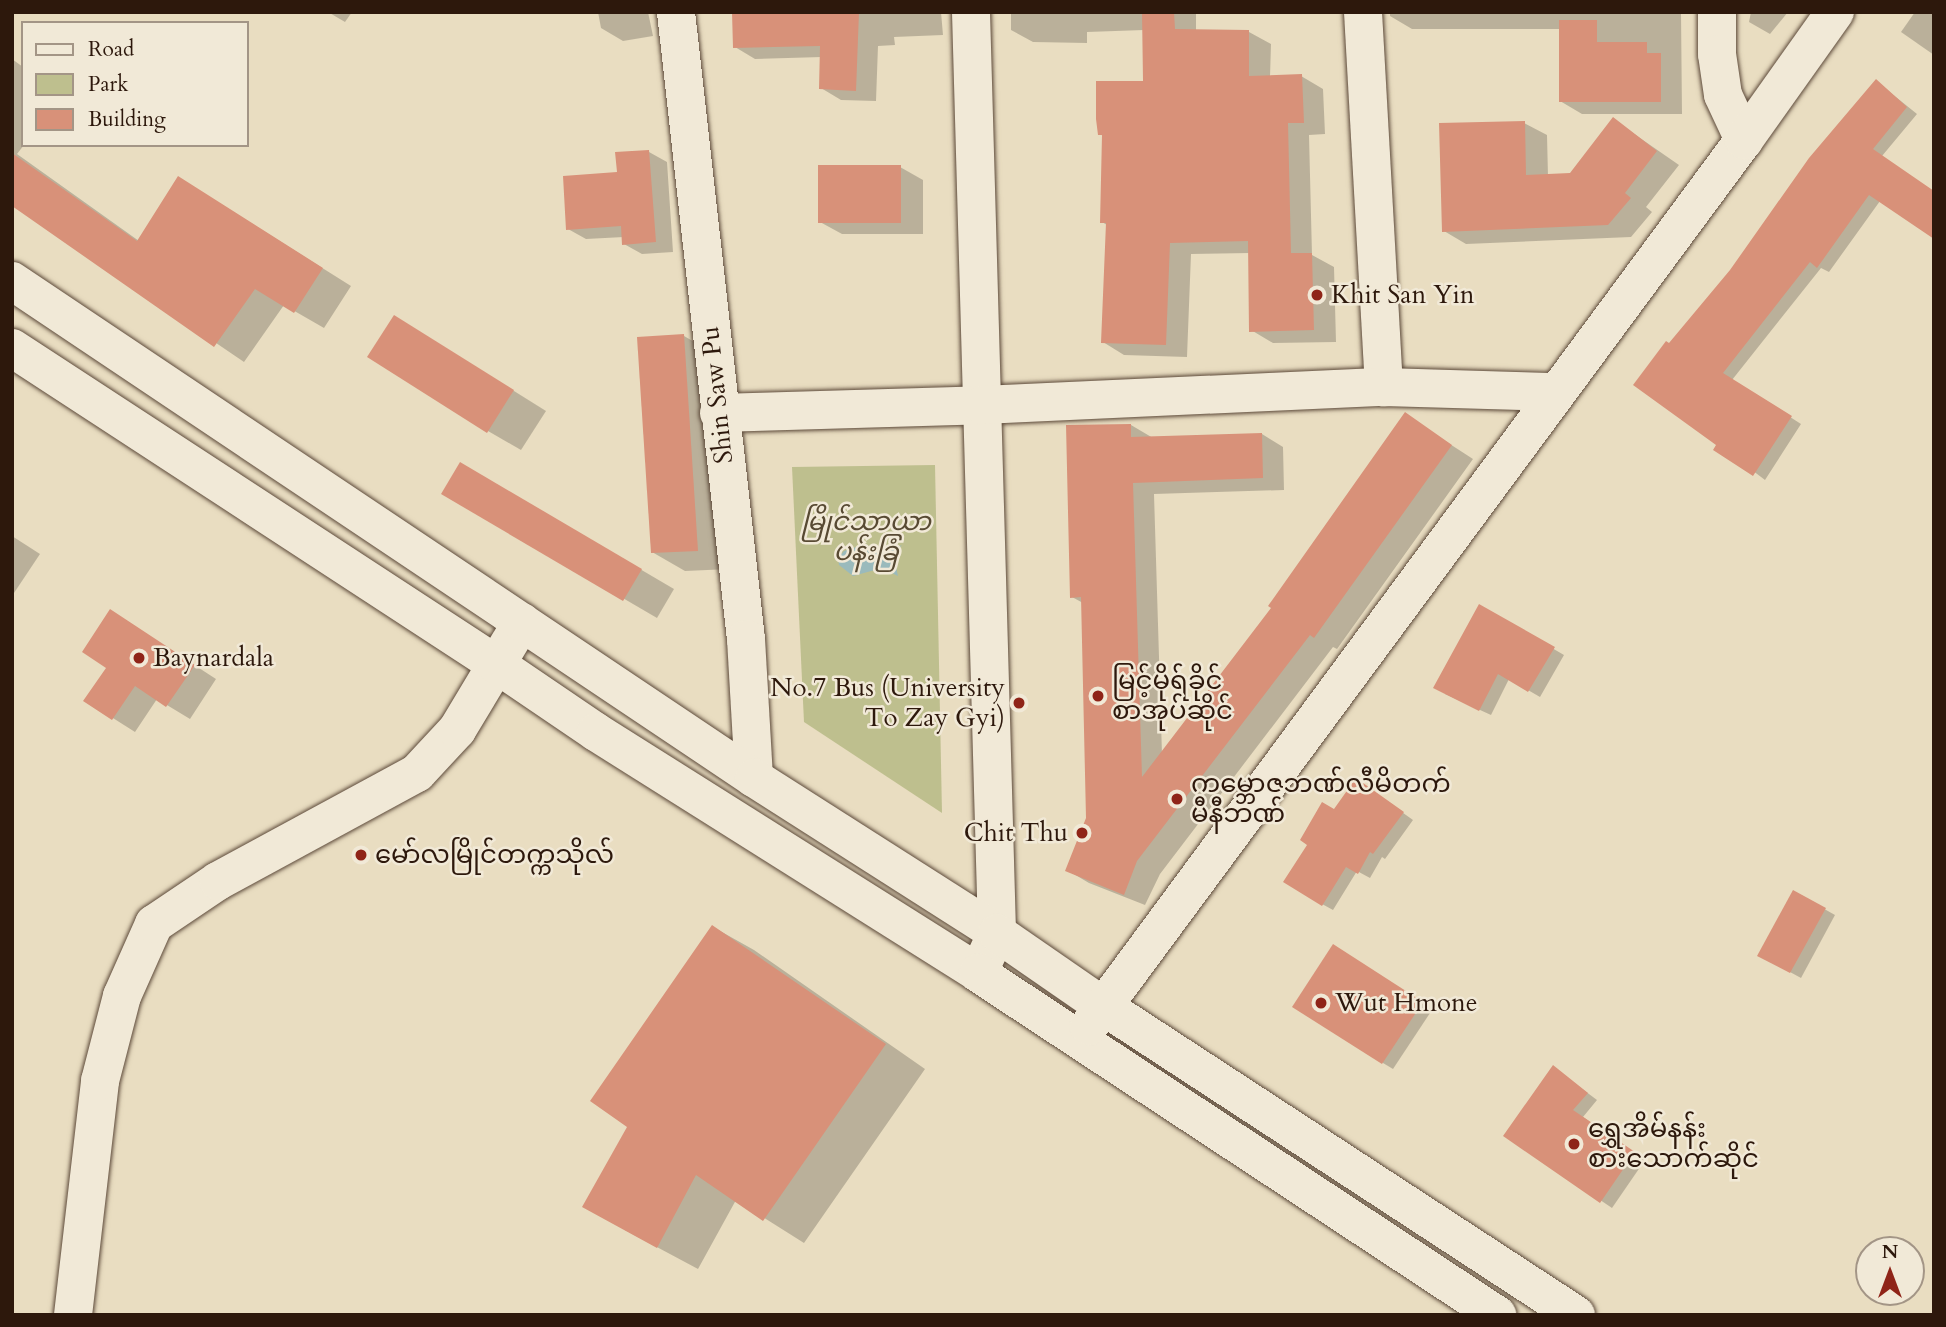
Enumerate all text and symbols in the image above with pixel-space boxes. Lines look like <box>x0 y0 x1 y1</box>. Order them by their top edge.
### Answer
legend <box>21 21 248 147</box>
text: Road <box>88 35 134 64</box>
text: Park <box>88 70 128 99</box>
text: Building <box>88 105 166 134</box>
place label: Khit San Yin <box>1331 279 1475 311</box>
marker: Khit San Yin <box>1309 287 1325 303</box>
street label: Shin Saw Pu <box>694 325 740 465</box>
park label: မြိုင်သာယာ ပန်းခြံ <box>801 506 931 568</box>
place label: Baynardala <box>153 642 274 674</box>
marker: Baynardala <box>131 650 147 666</box>
place label: မြင့်မိုရ်ခိုင် စာအုပ်ဆိုင် <box>1112 665 1233 726</box>
place label: No.7 Bus (University To Zay Gyi) <box>770 672 1005 734</box>
marker: မြင့်မိုရ်ခိုင် စာအုပ်ဆိုင် <box>1090 688 1106 704</box>
marker: No.7 Bus (University To Zay Gyi) <box>1011 695 1027 711</box>
place label: ကမ္ဘောဇဘဏ်လီမိတက် မီနီဘဏ် <box>1191 768 1451 830</box>
marker: ကမ္ဘောဇဘဏ်လီမိတက် မီနီဘဏ် <box>1169 791 1185 807</box>
place label: Chit Thu <box>964 817 1068 849</box>
marker: Chit Thu <box>1074 825 1090 841</box>
place label: မော်လမြိုင်တက္ကသိုလ် <box>375 839 614 871</box>
marker: မော်လမြိုင်တက္ကသိုလ် <box>353 847 369 863</box>
place label: Wut Hmone <box>1335 987 1478 1019</box>
marker: Wut Hmone <box>1313 995 1329 1011</box>
place label: ရွှေအိမ်နန်း စားသောက်ဆိုင် <box>1588 1113 1759 1174</box>
marker: ရွှေအိမ်နန်း စားသောက်ဆိုင် <box>1566 1136 1582 1152</box>
north arrow <box>1855 1236 1925 1306</box>
text: N <box>1882 1239 1898 1265</box>

